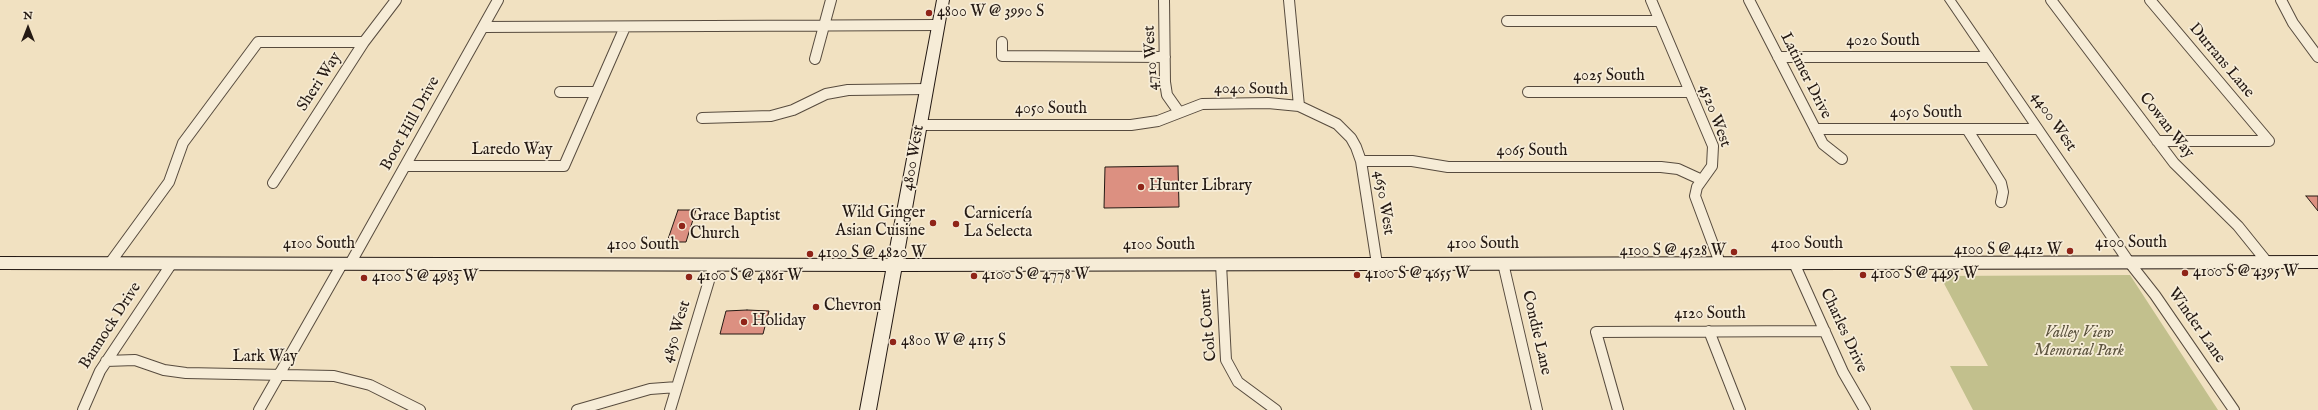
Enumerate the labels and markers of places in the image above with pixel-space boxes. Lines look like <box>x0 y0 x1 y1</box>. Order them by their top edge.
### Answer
place label: 4800 W @ 3990 S <box>937 3 1044 23</box>
marker: 4800 W @ 3990 S <box>924 8 934 18</box>
place label: Hunter Library <box>1149 177 1252 197</box>
marker: Hunter Library <box>1136 182 1146 192</box>
place label: Wild Ginger Asian Cuisine <box>836 204 925 242</box>
place label: Carnicería La Selecta <box>964 205 1032 243</box>
place label: Grace Baptist Church <box>690 207 780 245</box>
marker: Wild Ginger Asian Cuisine <box>928 218 938 228</box>
marker: Carnicería La Selecta <box>951 219 961 229</box>
marker: Grace Baptist Church <box>677 221 687 231</box>
place label: 4100 S @ 4412 W <box>1954 241 2062 261</box>
place label: 4100 S @ 4528 W <box>1620 242 1726 262</box>
place label: 4100 S @ 4820 W <box>818 244 926 264</box>
marker: 4100 S @ 4412 W <box>2065 246 2075 256</box>
marker: 4100 S @ 4528 W <box>1729 247 1739 257</box>
marker: 4100 S @ 4820 W <box>805 249 815 259</box>
place label: 4100 S @ 4395 W <box>2193 263 2298 283</box>
place label: 4100 S @ 4655 W <box>1365 265 1470 285</box>
place label: 4100 S @ 4495 W <box>1871 265 1978 285</box>
place label: 4100 S @ 4778 W <box>982 266 1089 286</box>
place label: 4100 S @ 4861 W <box>697 267 803 287</box>
place label: 4100 S @ 4983 W <box>372 268 478 288</box>
marker: 4100 S @ 4395 W <box>2180 268 2190 278</box>
marker: 4100 S @ 4655 W <box>1352 270 1362 280</box>
marker: 4100 S @ 4495 W <box>1858 270 1868 280</box>
marker: 4100 S @ 4778 W <box>969 271 979 281</box>
marker: 4100 S @ 4861 W <box>684 272 694 282</box>
marker: 4100 S @ 4983 W <box>359 273 369 283</box>
place label: Chevron <box>824 297 881 317</box>
marker: Chevron <box>811 302 821 312</box>
place label: Holiday <box>752 312 806 332</box>
marker: Holiday <box>739 317 749 327</box>
place label: 4800 W @ 4115 S <box>901 332 1006 352</box>
marker: 4800 W @ 4115 S <box>888 337 898 347</box>

